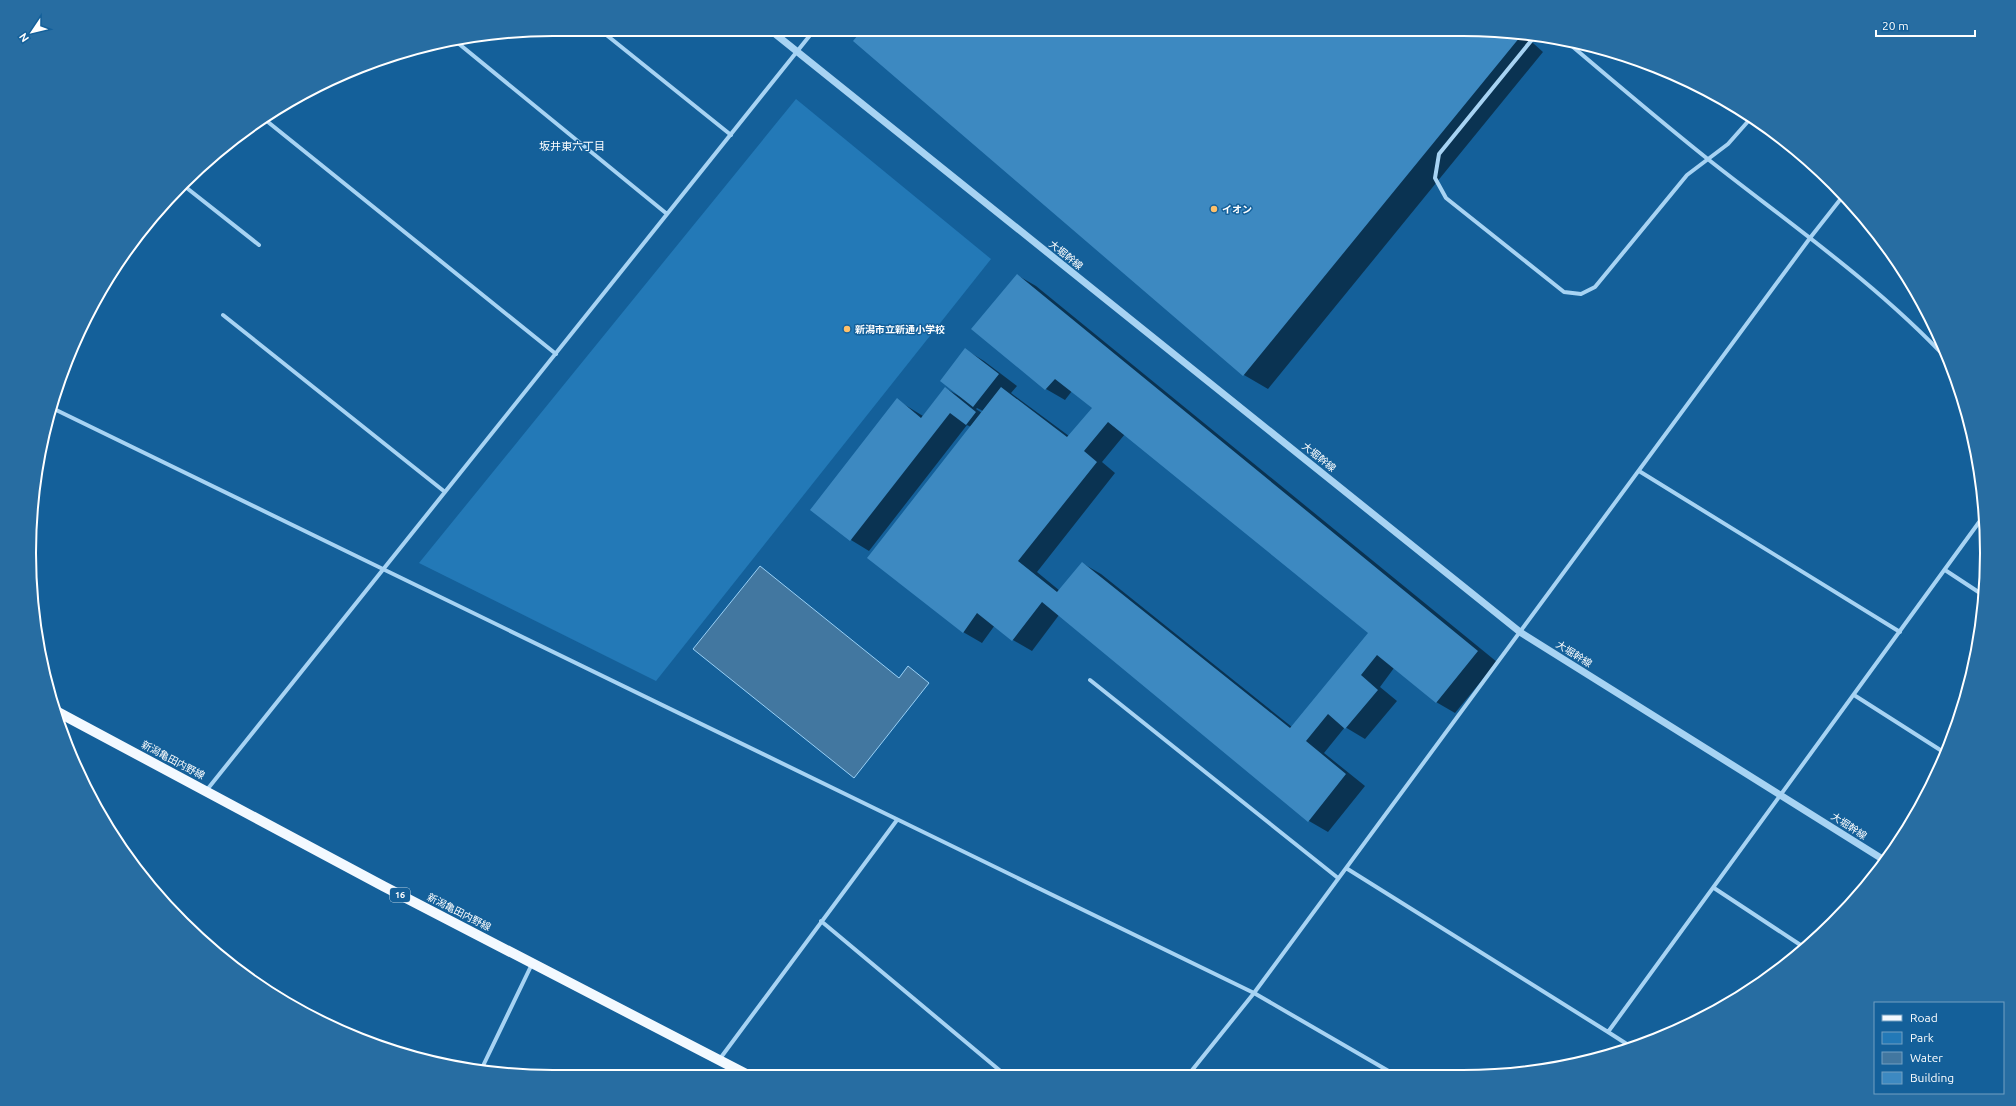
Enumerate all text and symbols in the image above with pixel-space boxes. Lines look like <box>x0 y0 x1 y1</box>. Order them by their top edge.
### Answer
north arrow <box>12 12 52 52</box>
scale bar <box>1876 12 1975 38</box>
text: 20 m <box>1882 19 1909 32</box>
text: N <box>17 31 31 45</box>
district label: 坂井東六丁目 <box>539 140 605 152</box>
marker: イオン <box>1209 204 1219 214</box>
place label: イオン <box>1222 204 1252 215</box>
street label: 大堀幹線 <box>1047 238 1085 272</box>
marker: 新潟市立新通小学校 <box>842 324 852 334</box>
place label: 新潟市立新通小学校 <box>855 324 945 335</box>
street label: 大堀幹線 <box>1300 440 1338 474</box>
street label: 大堀幹線 <box>1554 639 1594 669</box>
street label: 新潟亀田内野線 <box>140 739 206 781</box>
street label: 大堀幹線 <box>1829 810 1869 842</box>
road number: 16 <box>390 888 410 902</box>
street label: 新潟亀田内野線 <box>425 891 493 933</box>
legend <box>1874 1002 2004 1094</box>
text: Road <box>1910 1011 1938 1024</box>
text: Park <box>1910 1031 1934 1044</box>
text: Water <box>1910 1051 1943 1064</box>
text: Building <box>1910 1071 1954 1084</box>

